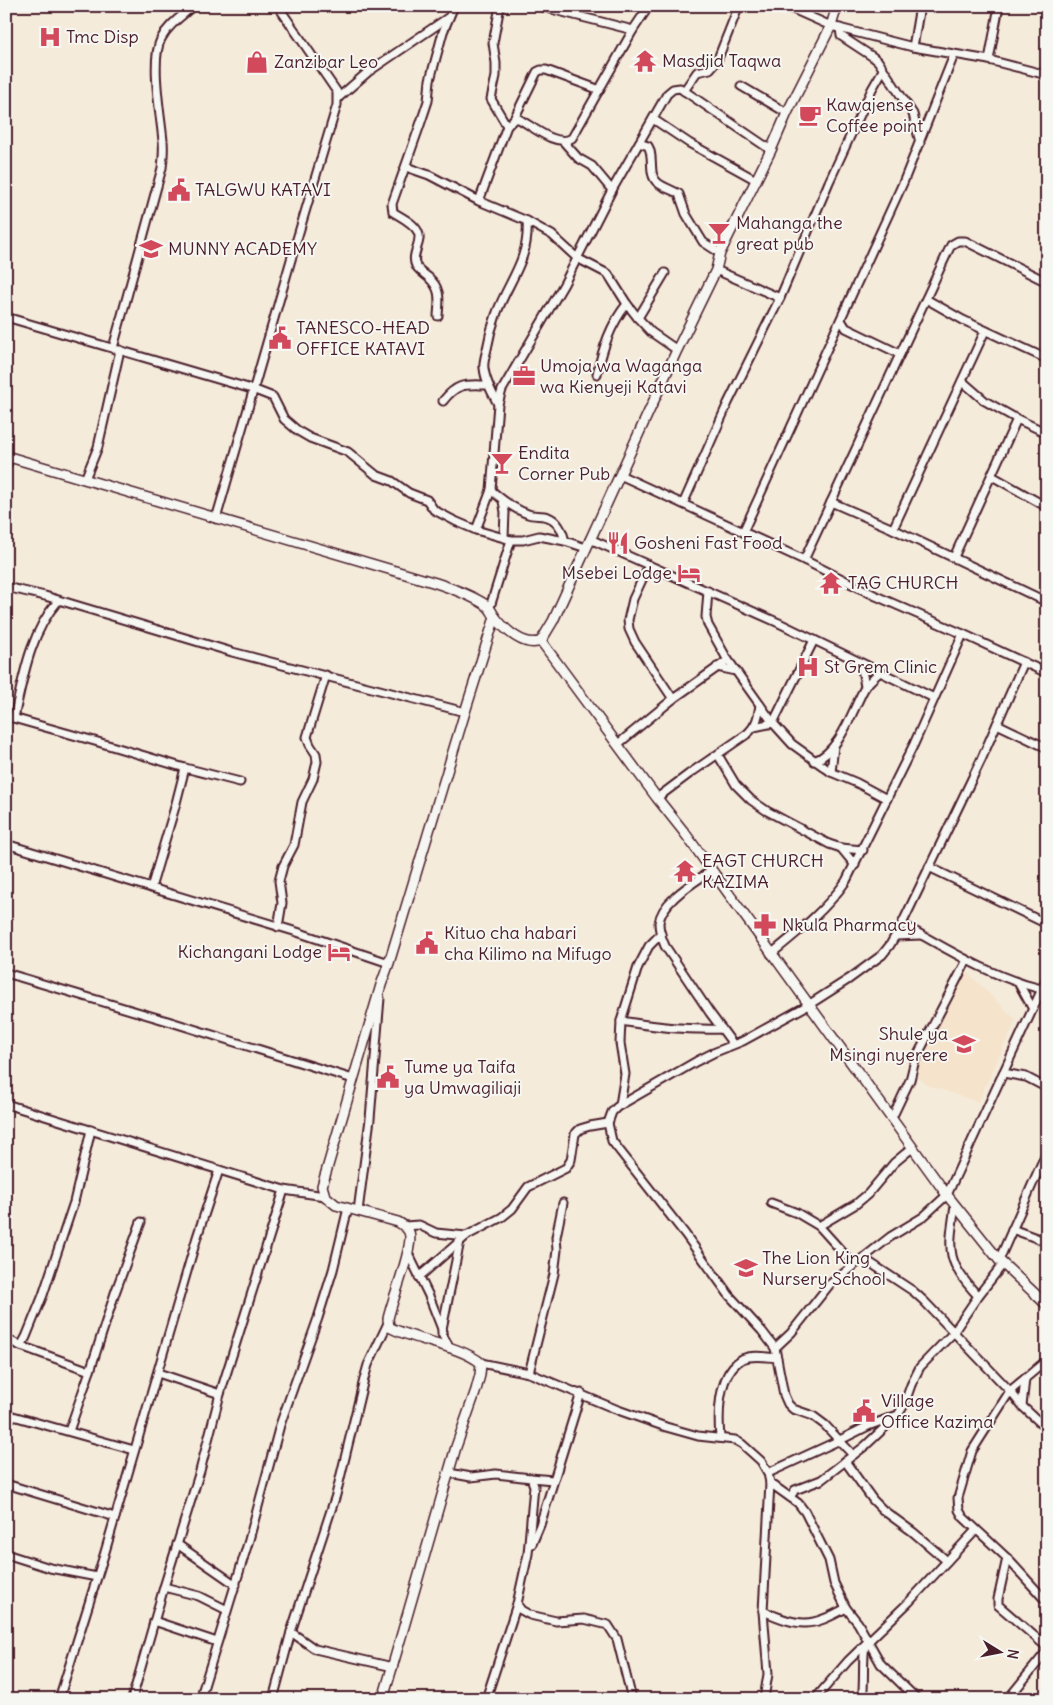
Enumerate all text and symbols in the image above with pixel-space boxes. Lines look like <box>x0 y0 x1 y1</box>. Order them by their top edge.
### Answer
hospital icon: Tmc Disp <box>37 24 63 50</box>
place label: Tmc Disp <box>66 25 139 48</box>
temple icon: Masdjid Taqwa <box>632 48 658 74</box>
shop icon: Zanzibar Leo <box>244 49 270 75</box>
place label: Masdjid Taqwa <box>662 49 781 72</box>
place label: Zanzibar Leo <box>274 50 378 73</box>
place label: Kawajense Coffee point <box>826 93 923 137</box>
cafe icon: Kawajense Coffee point <box>797 102 823 128</box>
public building icon: TALGWU KATAVI <box>166 177 192 203</box>
place label: TALGWU KATAVI <box>195 178 331 201</box>
place label: Mahanga the great pub <box>736 211 843 255</box>
bar icon: Mahanga the great pub <box>706 220 732 246</box>
school or university icon: MUNNY ACADEMY <box>138 236 164 262</box>
place label: MUNNY ACADEMY <box>168 237 317 260</box>
place label: TANESCO-HEAD OFFICE KATAVI <box>296 316 430 360</box>
public building icon: TANESCO-HEAD OFFICE KATAVI <box>267 325 293 351</box>
place label: Umoja wa Waganga wa Kienyeji Katavi <box>540 354 702 398</box>
office icon: Umoja wa Waganga wa Kienyeji Katavi <box>511 363 537 389</box>
place label: Endita Corner Pub <box>518 441 610 485</box>
bar icon: Endita Corner Pub <box>489 450 515 476</box>
restaurant icon: Gosheni Fast Food <box>605 530 631 556</box>
place label: Gosheni Fast Food <box>634 531 783 554</box>
hotel icon: Msebei Lodge <box>676 560 702 586</box>
place label: Msebei Lodge <box>562 561 672 584</box>
temple icon: TAG CHURCH <box>818 570 844 596</box>
place label: TAG CHURCH <box>848 571 958 594</box>
hospital icon: St Grem Clinic <box>795 654 821 680</box>
place label: St Grem Clinic <box>824 655 937 678</box>
place label: EAGT CHURCH KAZIMA <box>702 849 824 893</box>
temple icon: EAGT CHURCH KAZIMA <box>672 858 698 884</box>
pharmacy icon: Nkula Pharmacy <box>752 912 778 938</box>
place label: Nkula Pharmacy <box>782 913 917 936</box>
place label: Kituo cha habari cha Kilimo na Mifugo <box>444 921 612 965</box>
public building icon: Kituo cha habari cha Kilimo na Mifugo <box>414 930 440 956</box>
hotel icon: Kichangani Lodge <box>326 939 352 965</box>
place label: Kichangani Lodge <box>178 940 322 963</box>
place label: Shule ya Msingi nyerere <box>829 1022 948 1066</box>
school or university icon: Shule ya Msingi nyerere <box>951 1031 977 1057</box>
place label: Tume ya Taifa ya Umwagiliaji <box>404 1055 521 1099</box>
public building icon: Tume ya Taifa ya Umwagiliaji <box>375 1064 401 1090</box>
place label: The Lion King Nursery School <box>762 1246 886 1290</box>
school or university icon: The Lion King Nursery School <box>733 1255 759 1281</box>
place label: Village Office Kazima <box>881 1389 994 1433</box>
public building icon: Village Office Kazima <box>851 1398 877 1424</box>
north arrow <box>976 1628 1026 1678</box>
text: N <box>1003 1648 1023 1661</box>

